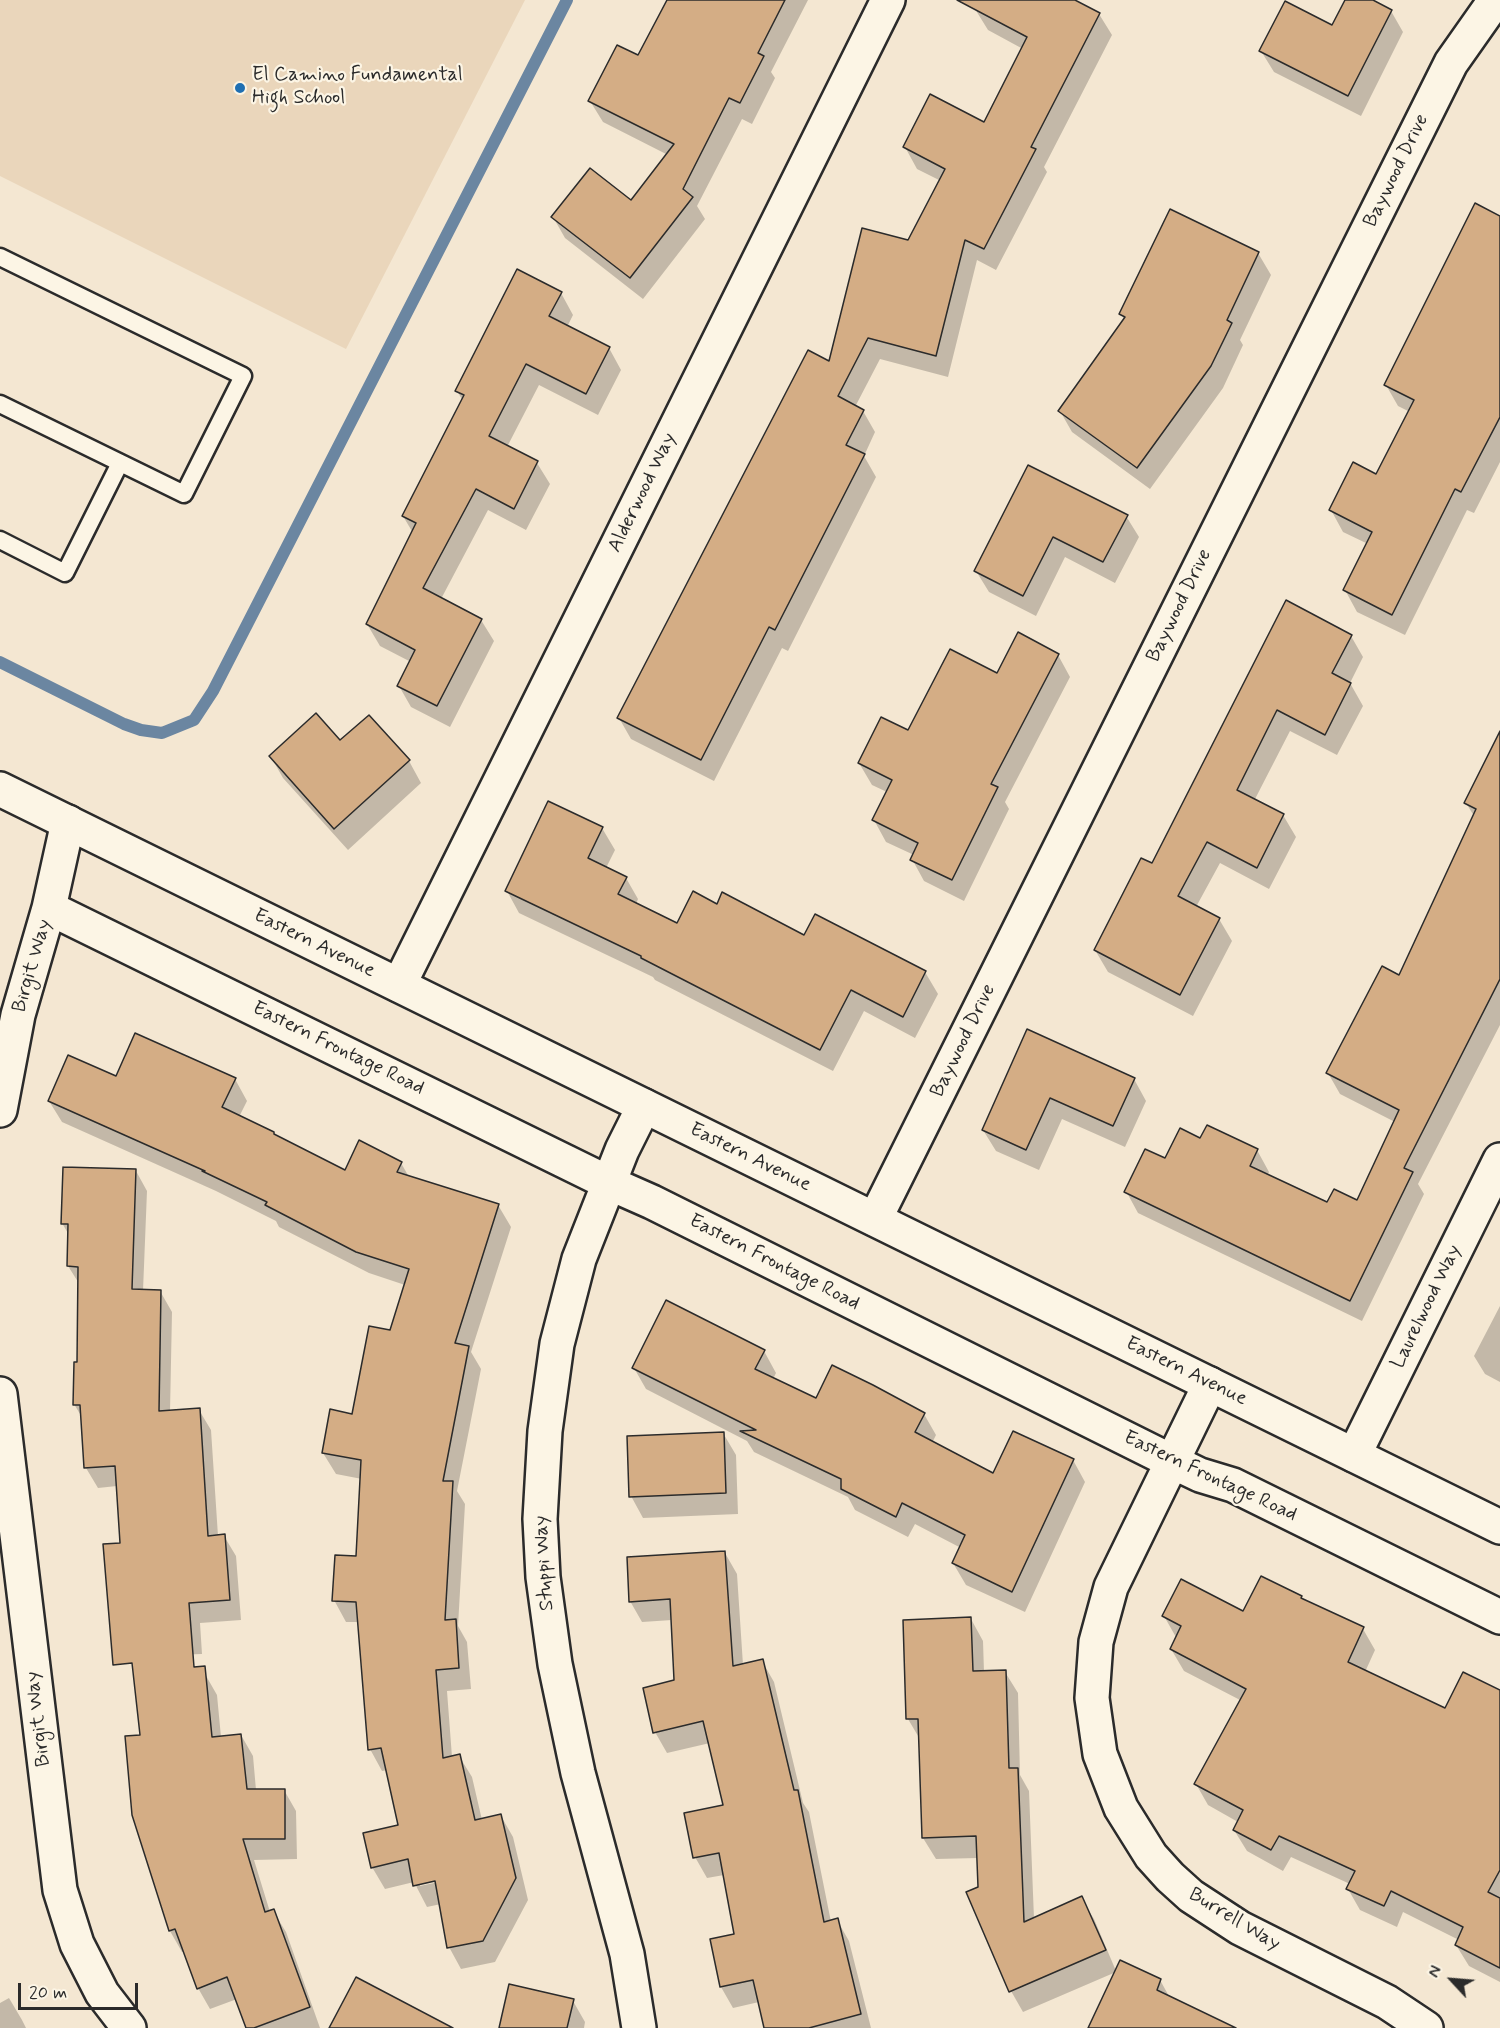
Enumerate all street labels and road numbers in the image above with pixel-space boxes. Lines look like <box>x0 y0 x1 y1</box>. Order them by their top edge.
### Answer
street label: Baywood Drive <box>1359 111 1435 231</box>
street label: Alderwood Way <box>604 429 682 557</box>
street label: Baywood Drive <box>1142 546 1218 666</box>
street label: Eastern Avenue <box>249 904 379 984</box>
street label: Birgit Way <box>8 917 58 1015</box>
street label: Baywood Drive <box>926 981 1002 1101</box>
street label: Eastern Frontage Road <box>248 997 428 1101</box>
street label: Eastern Avenue <box>685 1118 815 1198</box>
street label: Eastern Frontage Road <box>685 1210 863 1316</box>
street label: Laurelwood Way <box>1387 1241 1467 1373</box>
street label: Eastern Avenue <box>1121 1332 1251 1412</box>
street label: Eastern Frontage Road <box>1120 1426 1300 1528</box>
street label: Stuppi Way <box>530 1514 560 1612</box>
street label: Birgit Way <box>21 1670 57 1768</box>
street label: Burrell Way <box>1184 1883 1284 1957</box>

